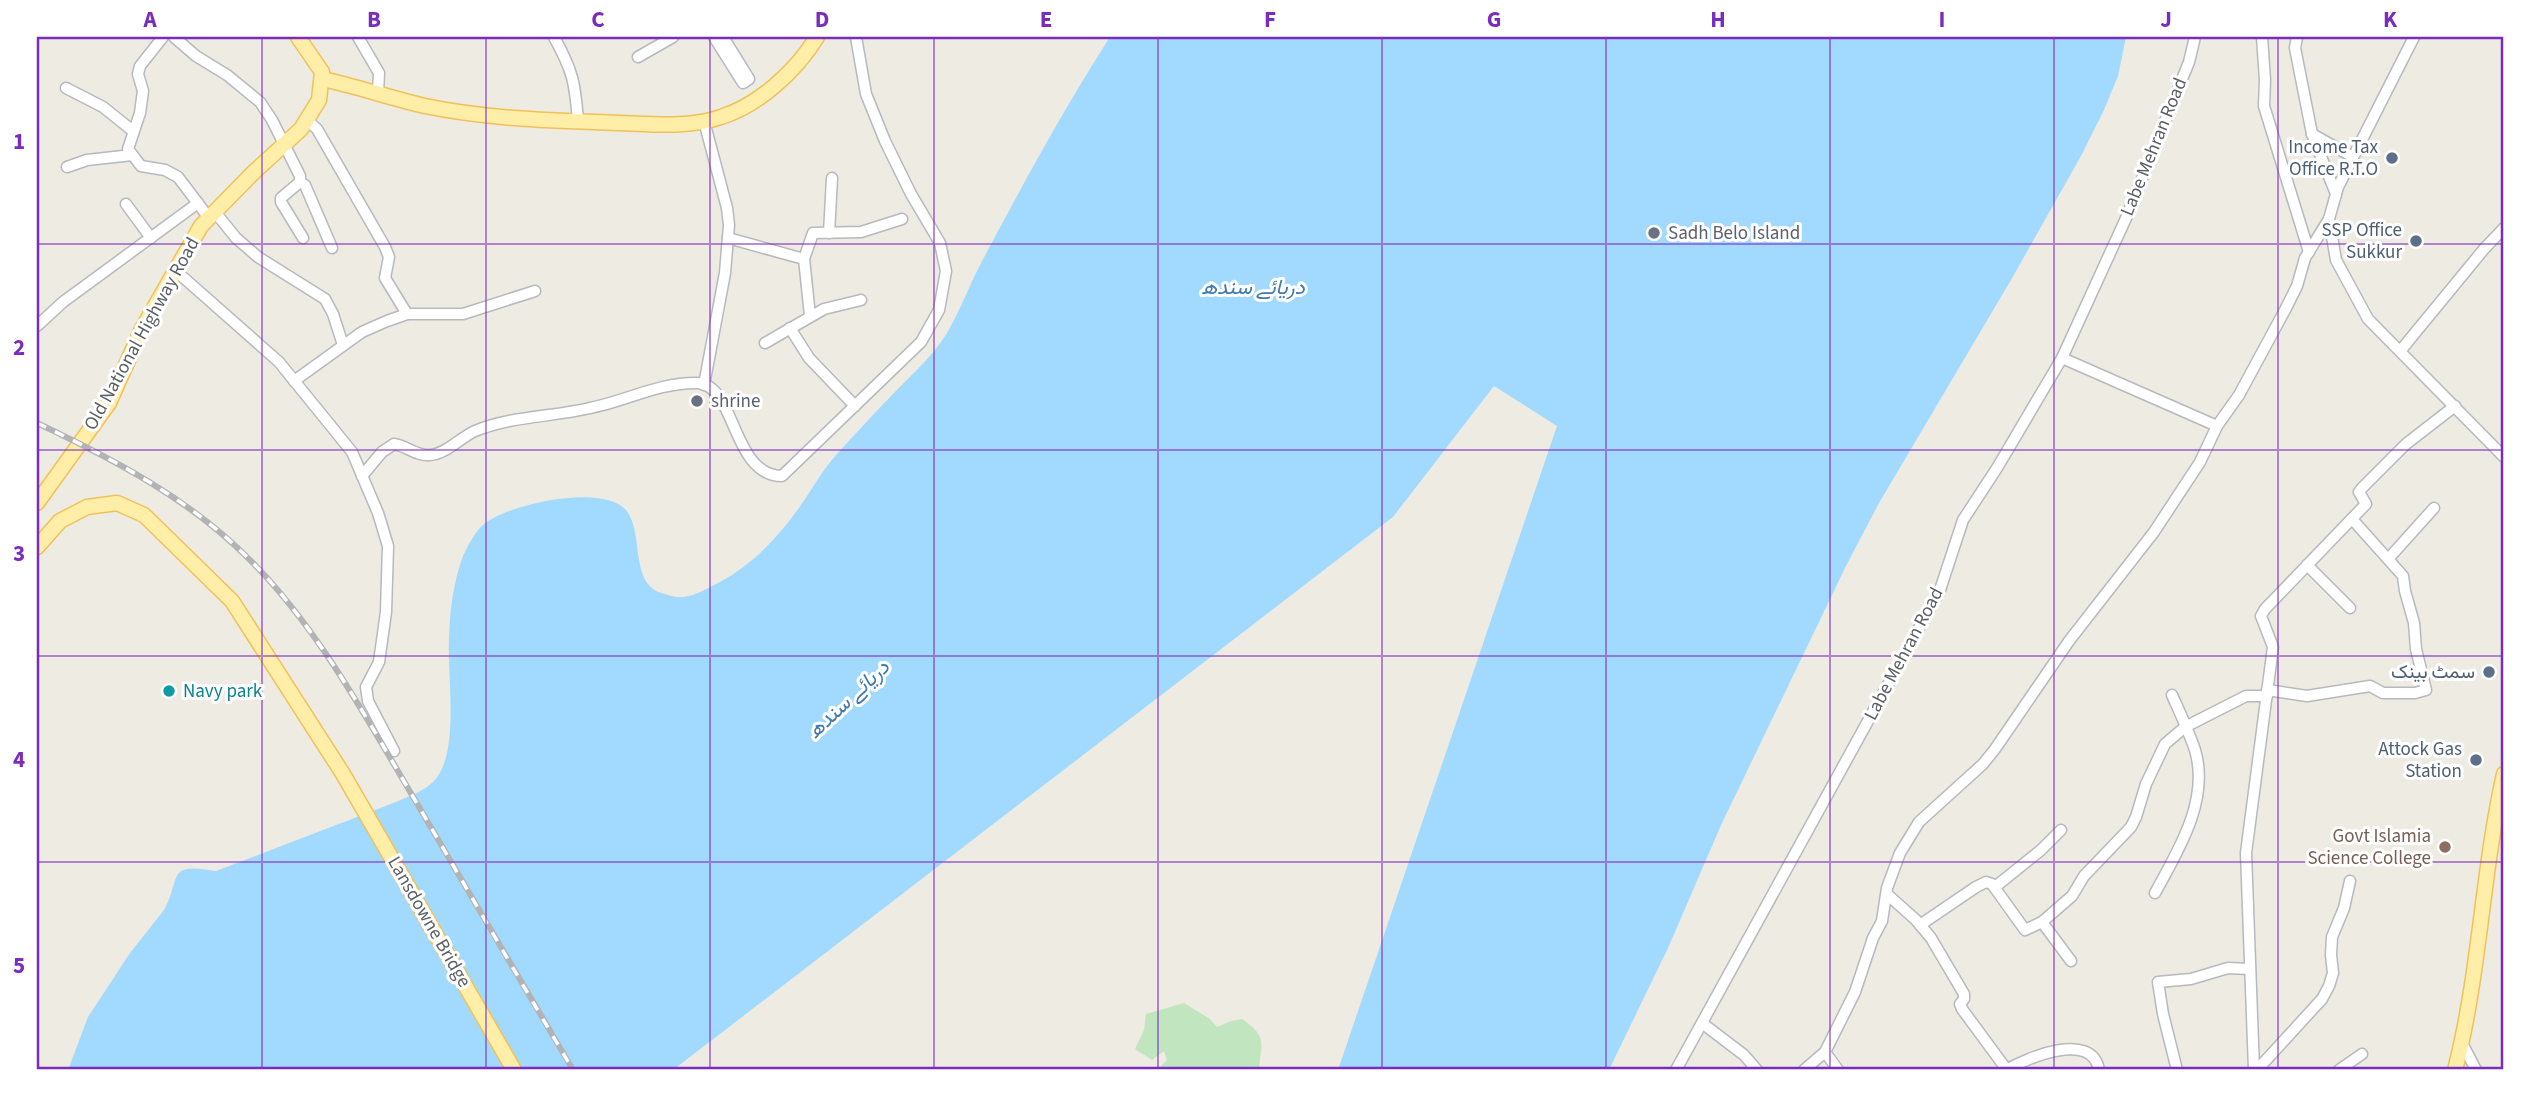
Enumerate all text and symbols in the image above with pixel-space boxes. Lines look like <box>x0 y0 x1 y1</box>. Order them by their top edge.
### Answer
text: A <box>142 3 157 36</box>
text: B <box>367 3 381 36</box>
text: C <box>591 3 605 36</box>
text: D <box>815 3 829 36</box>
text: E <box>1040 3 1052 36</box>
text: F <box>1264 3 1276 36</box>
text: G <box>1487 3 1501 36</box>
text: H <box>1710 3 1726 36</box>
text: I <box>1939 3 1945 36</box>
text: J <box>2160 3 2172 36</box>
text: K <box>2383 3 2398 36</box>
street label: Labe Mehran Road <box>2114 74 2194 220</box>
text: 1 <box>13 125 25 158</box>
place label: Income Tax Office R.T.O <box>2288 134 2379 183</box>
marker: Income Tax Office R.T.O <box>2384 150 2400 166</box>
place label: SSP Office Sukkur <box>2321 217 2402 266</box>
place label: Sadh Belo Island <box>1668 220 1800 247</box>
marker: Sadh Belo Island <box>1646 225 1662 241</box>
street label: Old National Highway Road <box>78 233 206 435</box>
marker: SSP Office Sukkur <box>2408 233 2424 249</box>
water label: دریائے سندھ <box>1201 272 1306 302</box>
text: 2 <box>13 331 25 364</box>
place label: shrine <box>711 388 760 415</box>
marker: shrine <box>689 393 705 409</box>
text: 3 <box>13 537 25 570</box>
street label: Labe Mehran Road <box>1858 583 1950 725</box>
water label: دریائے سندھ <box>800 652 897 745</box>
place label: سمٹ بینک <box>2391 659 2475 686</box>
marker: سمٹ بینک <box>2481 664 2497 680</box>
place label: Navy park <box>183 678 263 705</box>
marker: Navy park <box>161 683 177 699</box>
place label: Attock Gas Station <box>2378 736 2462 785</box>
text: 4 <box>13 743 25 776</box>
marker: Attock Gas Station <box>2468 752 2484 768</box>
place label: Govt Islamia Science College <box>2307 823 2431 872</box>
marker: Govt Islamia Science College <box>2437 839 2453 855</box>
street label: Lansdowne Bridge <box>381 852 477 992</box>
text: 5 <box>13 949 25 982</box>

